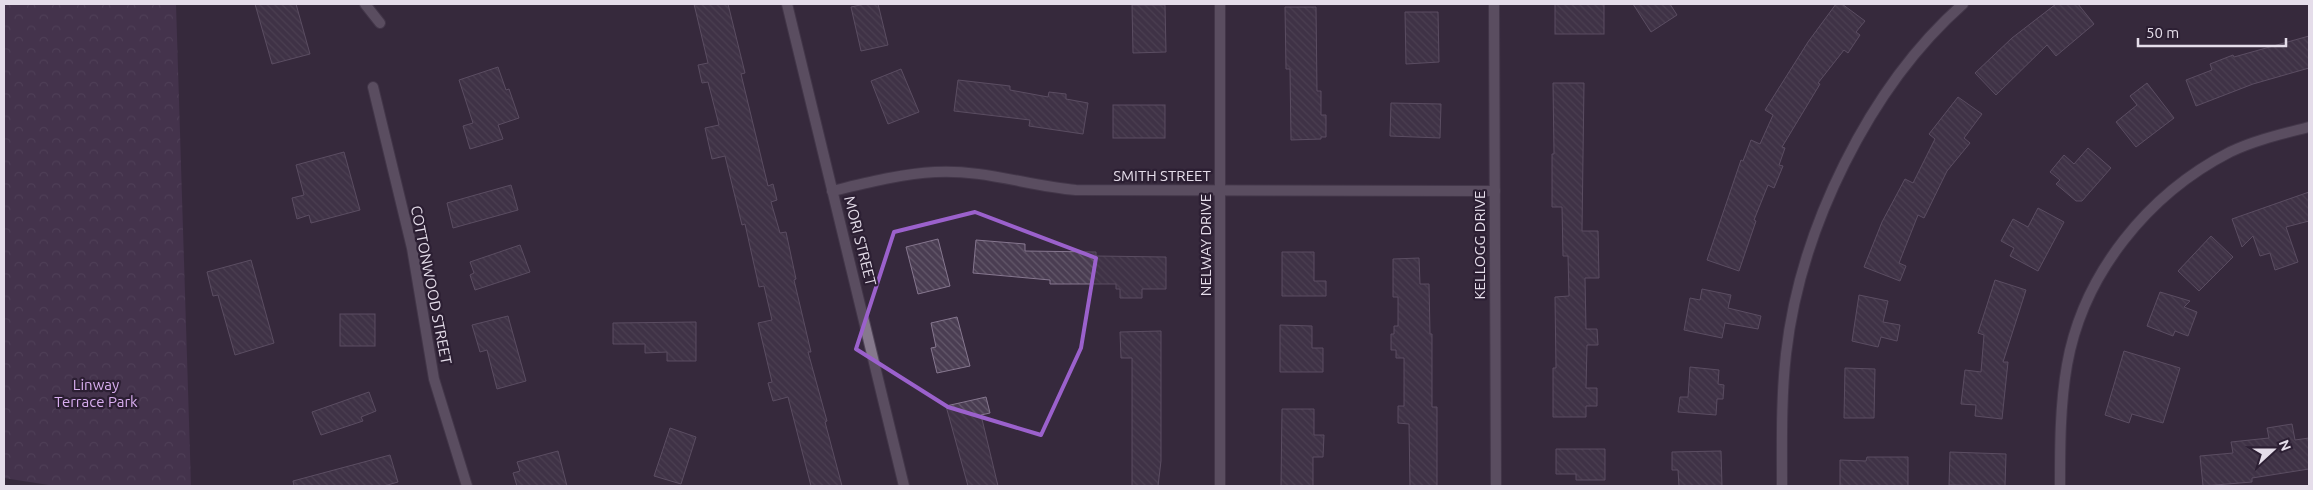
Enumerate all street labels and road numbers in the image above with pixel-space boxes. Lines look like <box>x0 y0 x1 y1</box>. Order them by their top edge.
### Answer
street label: SMITH STREET <box>1113 167 1211 184</box>
street label: KELLOGG DRIVE <box>1471 190 1488 300</box>
street label: MORI STREET <box>841 194 880 288</box>
street label: NELWAY DRIVE <box>1197 194 1214 296</box>
street label: COTTONWOOD STREET <box>408 204 455 366</box>

